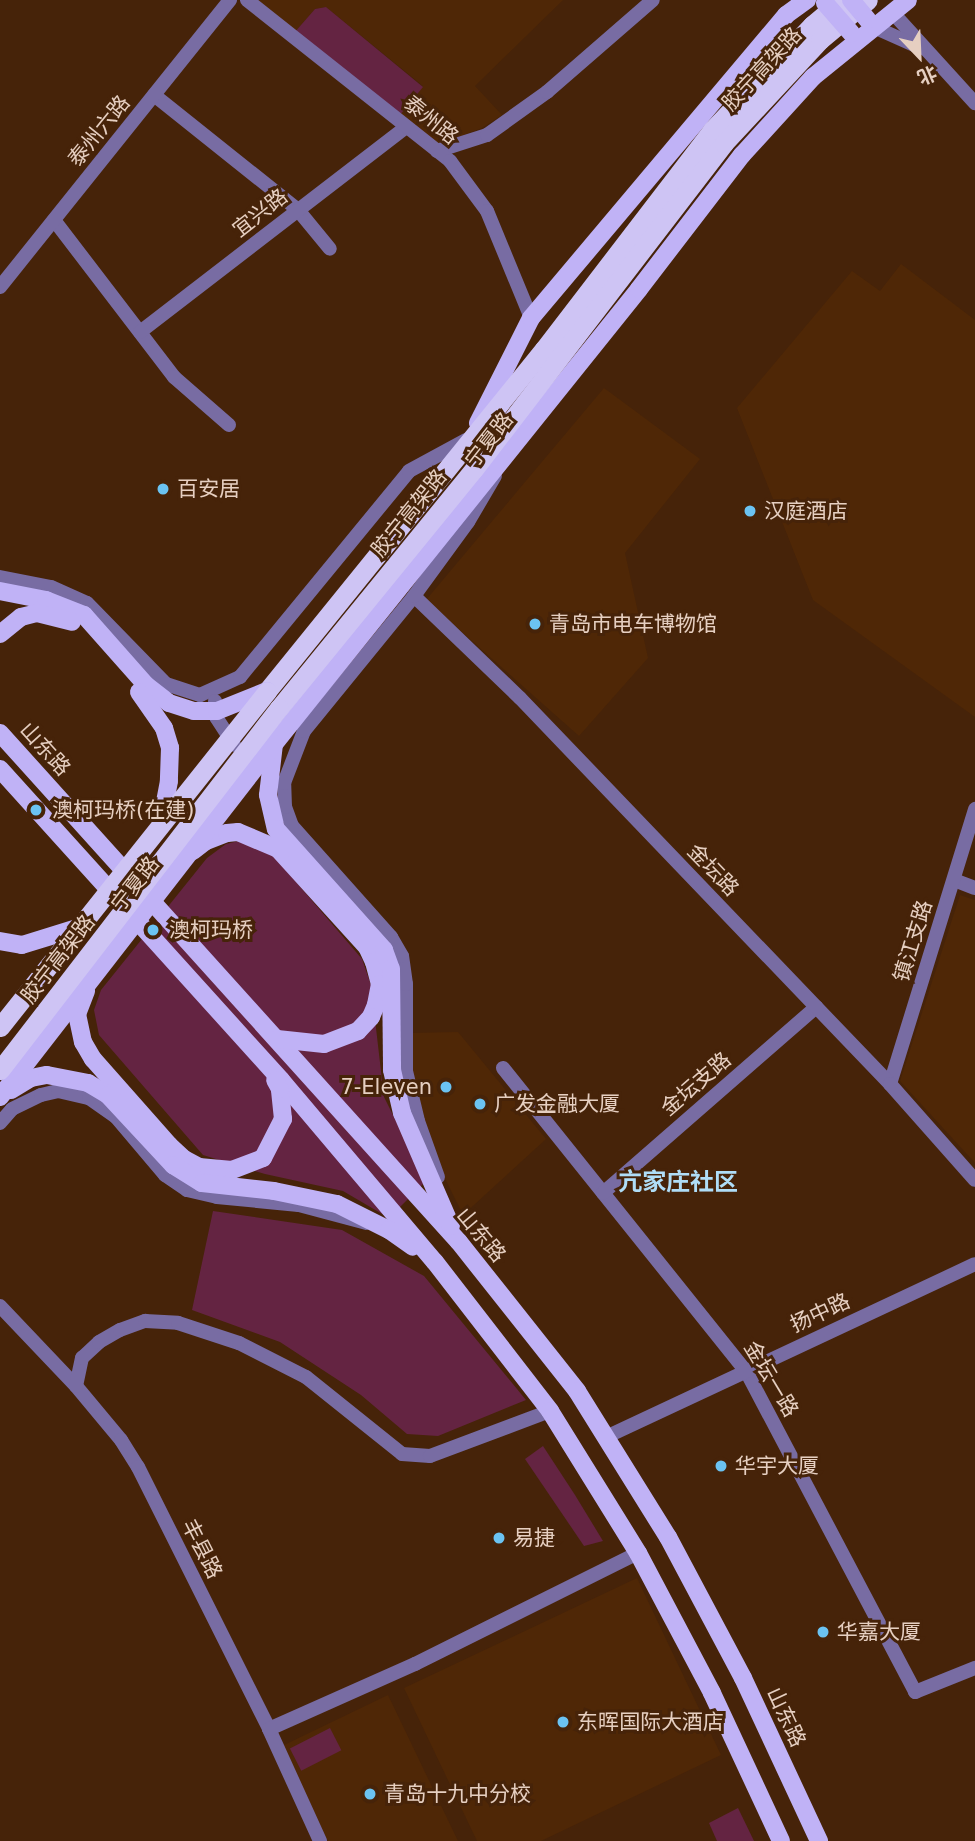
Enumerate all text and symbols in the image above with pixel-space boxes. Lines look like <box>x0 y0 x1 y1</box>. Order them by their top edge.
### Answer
north arrow <box>884 21 954 91</box>
street label: 胶宁高架路 <box>717 22 807 116</box>
text: 北 <box>914 61 940 89</box>
street label: 泰州六路 <box>63 90 135 172</box>
street label: 泰州路 <box>399 90 463 150</box>
street label: 宜兴路 <box>227 184 293 242</box>
street label: 宁夏路 <box>460 407 518 473</box>
street label: 胶宁高架路 <box>366 464 452 562</box>
place label: 百安居 <box>177 476 240 502</box>
marker: 百安居 <box>155 481 171 497</box>
place label: 汉庭酒店 <box>764 498 848 524</box>
marker: 汉庭酒店 <box>742 503 758 519</box>
place label: 青岛市电车博物馆 <box>549 611 717 637</box>
marker: 青岛市电车博物馆 <box>527 616 543 632</box>
street label: 山东路 <box>15 717 75 781</box>
place label: 澳柯玛桥(在建) <box>52 797 194 823</box>
marker: 澳柯玛桥(在建) <box>26 800 46 820</box>
street label: 金坛路 <box>682 839 744 901</box>
street label: 宁夏路 <box>106 851 164 917</box>
street label: 镇江支路 <box>889 897 937 985</box>
street label: 胶宁高架路 <box>16 910 100 1008</box>
place label: 澳柯玛桥 <box>169 917 253 943</box>
marker: 澳柯玛桥 <box>143 920 163 940</box>
street label: 金坛支路 <box>656 1047 736 1121</box>
place label: 7-Eleven <box>340 1074 432 1100</box>
marker: 7-Eleven <box>438 1079 454 1095</box>
place label: 广发金融大厦 <box>494 1091 620 1117</box>
marker: 广发金融大厦 <box>472 1096 488 1112</box>
district label: 亢家庄社区 <box>618 1169 738 1197</box>
street label: 山东路 <box>451 1203 511 1267</box>
street label: 扬中路 <box>786 1288 854 1338</box>
street label: 金坛一路 <box>739 1337 803 1421</box>
place label: 华宇大厦 <box>735 1453 819 1479</box>
marker: 华宇大厦 <box>713 1458 729 1474</box>
street label: 丰县路 <box>176 1515 228 1583</box>
place label: 易捷 <box>513 1525 555 1551</box>
marker: 易捷 <box>491 1530 507 1546</box>
place label: 华嘉大厦 <box>837 1619 921 1645</box>
marker: 华嘉大厦 <box>815 1624 831 1640</box>
street label: 山东路 <box>761 1683 811 1751</box>
place label: 东晖国际大酒店 <box>577 1709 724 1735</box>
marker: 东晖国际大酒店 <box>555 1714 571 1730</box>
place label: 青岛十九中分校 <box>384 1781 531 1807</box>
marker: 青岛十九中分校 <box>362 1786 378 1802</box>

